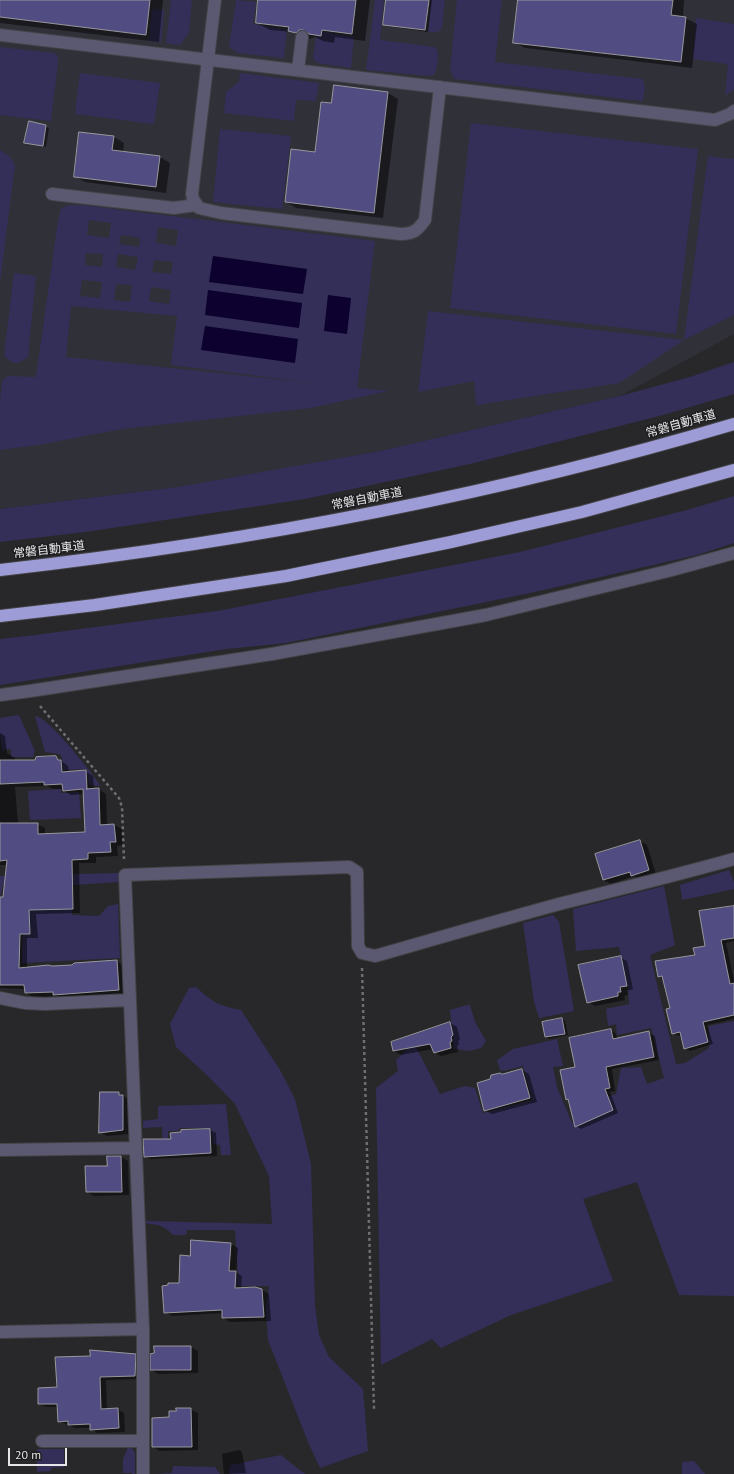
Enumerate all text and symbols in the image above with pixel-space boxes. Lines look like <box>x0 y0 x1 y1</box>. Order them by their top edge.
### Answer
street label: 常磐自動車道 <box>644 407 718 441</box>
street label: 常磐自動車道 <box>330 485 404 513</box>
street label: 常磐自動車道 <box>12 538 86 562</box>
scale bar <box>10 1440 69 1466</box>
text: 20 m <box>15 1447 41 1462</box>

